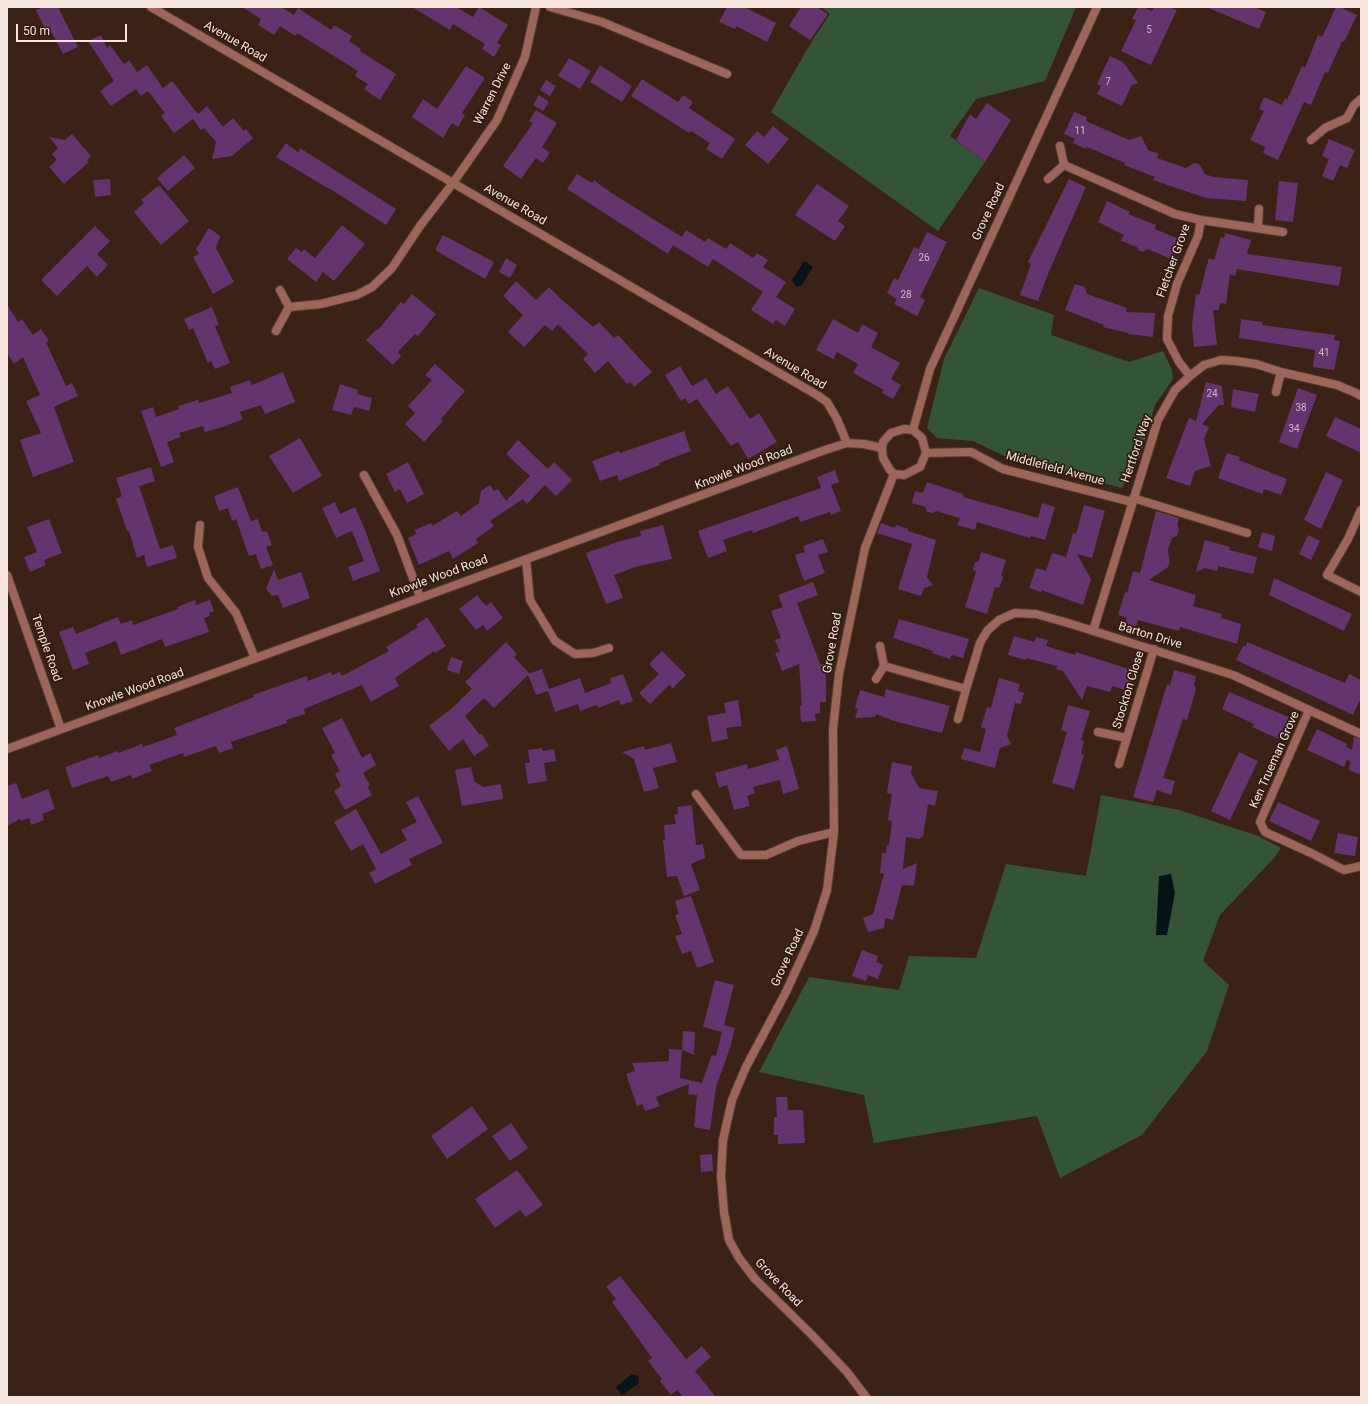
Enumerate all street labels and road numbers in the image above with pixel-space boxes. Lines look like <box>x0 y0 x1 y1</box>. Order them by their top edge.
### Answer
street label: Avenue Road <box>201 18 269 66</box>
street label: Warren Drive <box>471 60 515 128</box>
street label: Avenue Road <box>481 181 549 229</box>
street label: Grove Road <box>969 181 1009 243</box>
street label: Fletcher Grove <box>1154 222 1194 300</box>
street label: Avenue Road <box>761 345 829 393</box>
street label: Hertford Way <box>1119 413 1155 485</box>
street label: Knowle Wood Road <box>693 443 795 493</box>
street label: Middlefield Avenue <box>1004 449 1106 489</box>
street label: Knowle Wood Road <box>388 553 490 601</box>
street label: Grove Road <box>821 611 845 675</box>
street label: Temple Road <box>28 613 64 683</box>
street label: Barton Drive <box>1117 620 1183 652</box>
street label: Stockton Close <box>1110 649 1148 731</box>
street label: Knowle Wood Road <box>84 666 186 714</box>
street label: Ken Trueman Grove <box>1247 709 1303 811</box>
street label: Grove Road <box>768 927 808 989</box>
street label: Grove Road <box>751 1256 805 1310</box>

